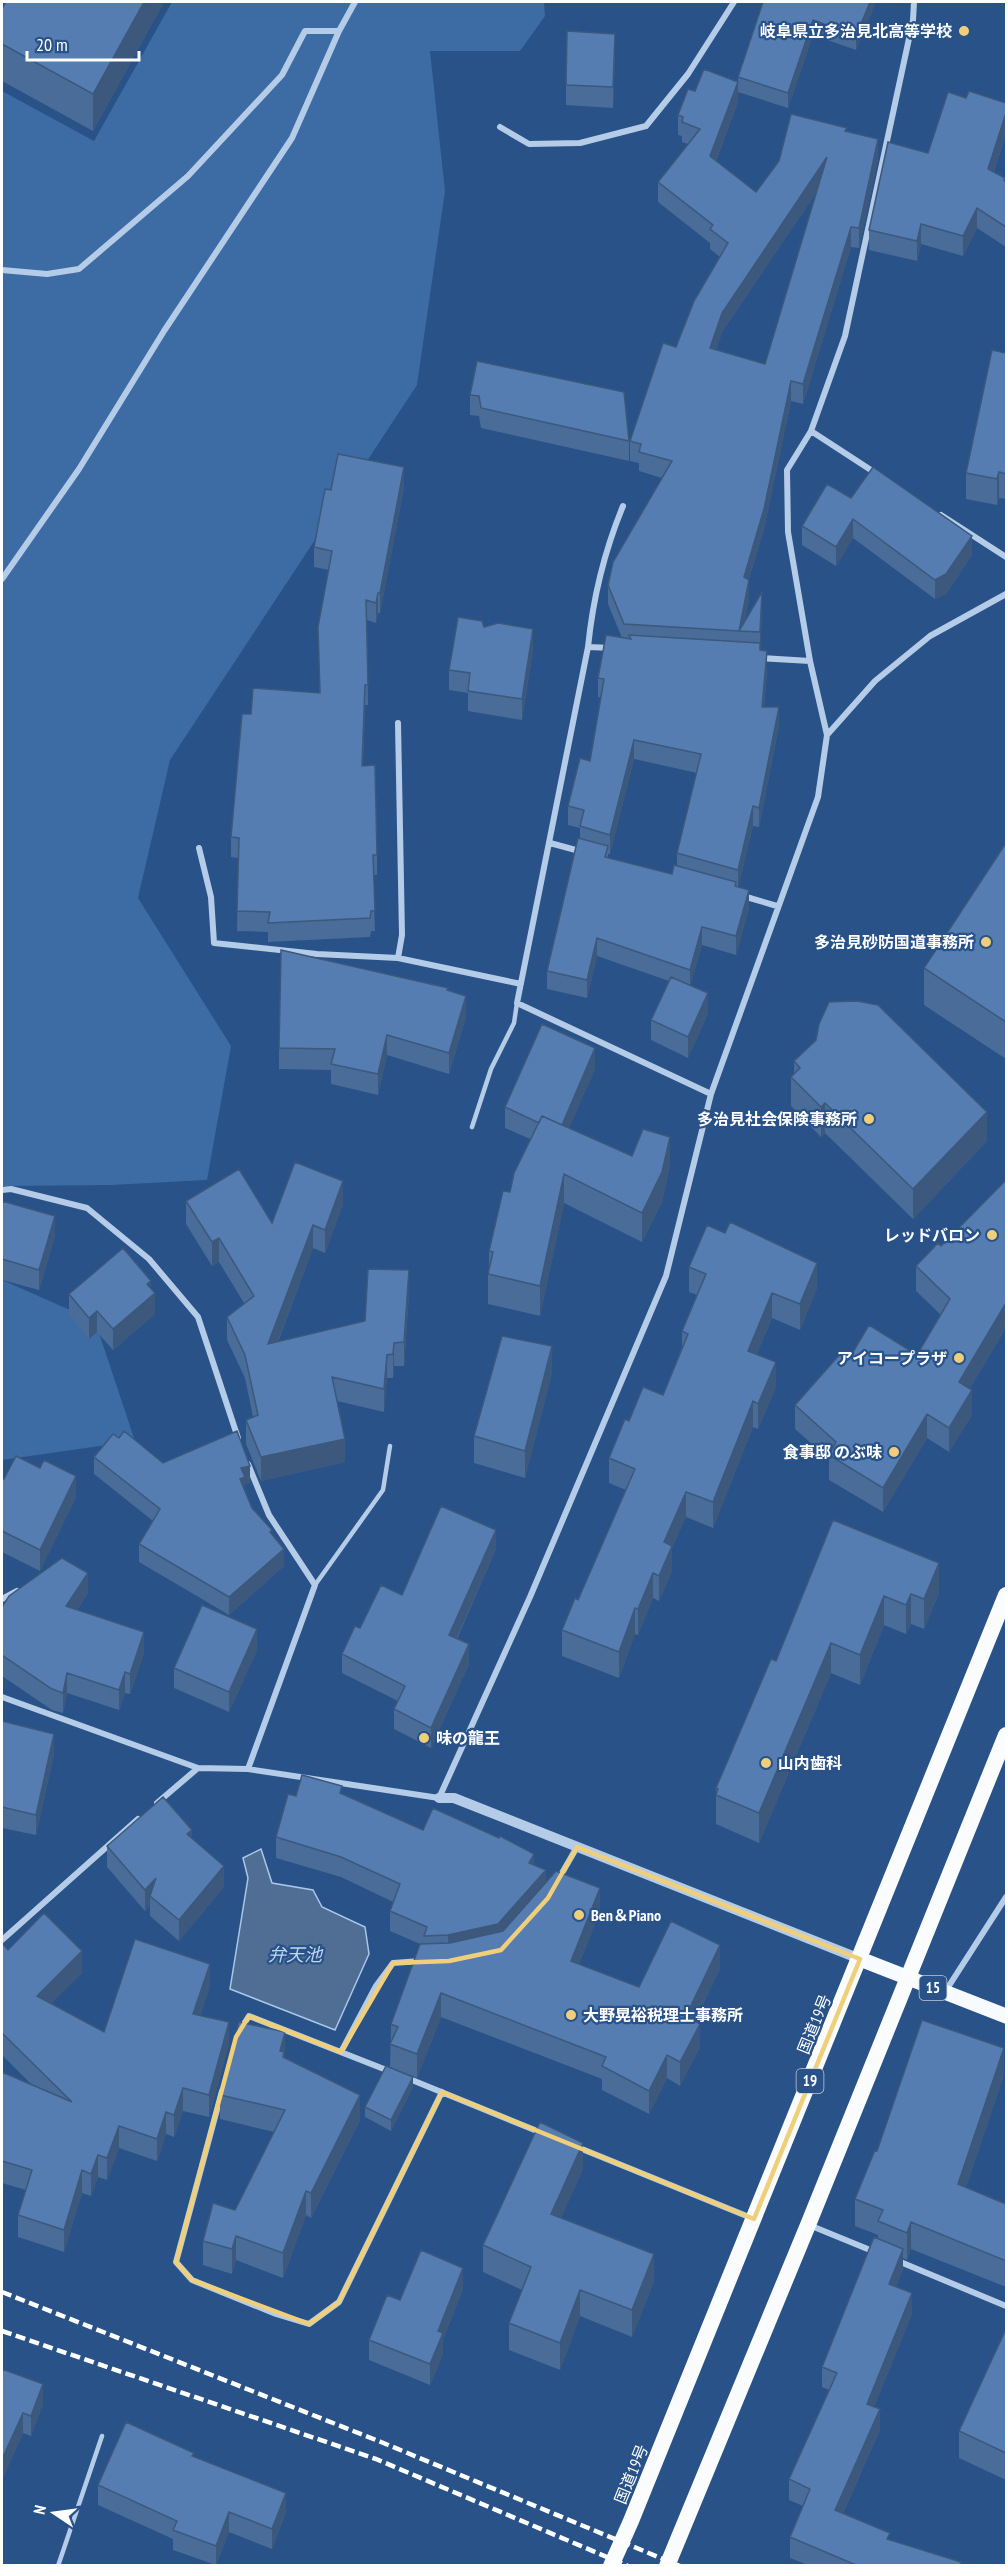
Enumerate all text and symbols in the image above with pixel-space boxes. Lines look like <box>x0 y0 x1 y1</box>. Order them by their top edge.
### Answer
place label: 岐阜県立多治見北高等学校 <box>760 21 952 41</box>
scale bar <box>27 24 140 62</box>
marker: 岐阜県立多治見北高等学校 <box>957 24 971 38</box>
text: 20 m <box>36 33 68 56</box>
place label: 多治見砂防国道事務所 <box>814 932 974 952</box>
marker: 多治見砂防国道事務所 <box>979 935 993 949</box>
place label: 多治見社会保険事務所 <box>697 1109 857 1129</box>
marker: 多治見社会保険事務所 <box>862 1112 876 1126</box>
place label: レッドバロン <box>884 1225 980 1245</box>
marker: レッドバロン <box>985 1228 999 1242</box>
place label: アイコープラザ <box>837 1348 947 1368</box>
marker: アイコープラザ <box>952 1351 966 1365</box>
place label: 食事邸 のぶ味 <box>783 1442 882 1462</box>
marker: 食事邸 のぶ味 <box>887 1445 901 1459</box>
place label: 味の龍王 <box>436 1728 500 1748</box>
marker: 味の龍王 <box>417 1731 431 1745</box>
place label: 山内歯科 <box>778 1753 842 1773</box>
marker: 山内歯科 <box>759 1756 773 1770</box>
place label: Ben＆Piano <box>591 1905 661 1925</box>
marker: Ben＆Piano <box>572 1908 586 1922</box>
water label: 弁天池 <box>268 1943 324 1966</box>
road number: 15 <box>920 1976 946 2000</box>
street label: 国道19号 <box>793 1991 835 2057</box>
place label: 大野晃裕税理士事務所 <box>583 2005 743 2025</box>
marker: 大野晃裕税理士事務所 <box>564 2008 578 2022</box>
road number: 19 <box>796 2069 824 2093</box>
street label: 国道19号 <box>610 2441 652 2507</box>
north arrow <box>24 2483 84 2543</box>
text: N <box>29 2503 50 2516</box>

